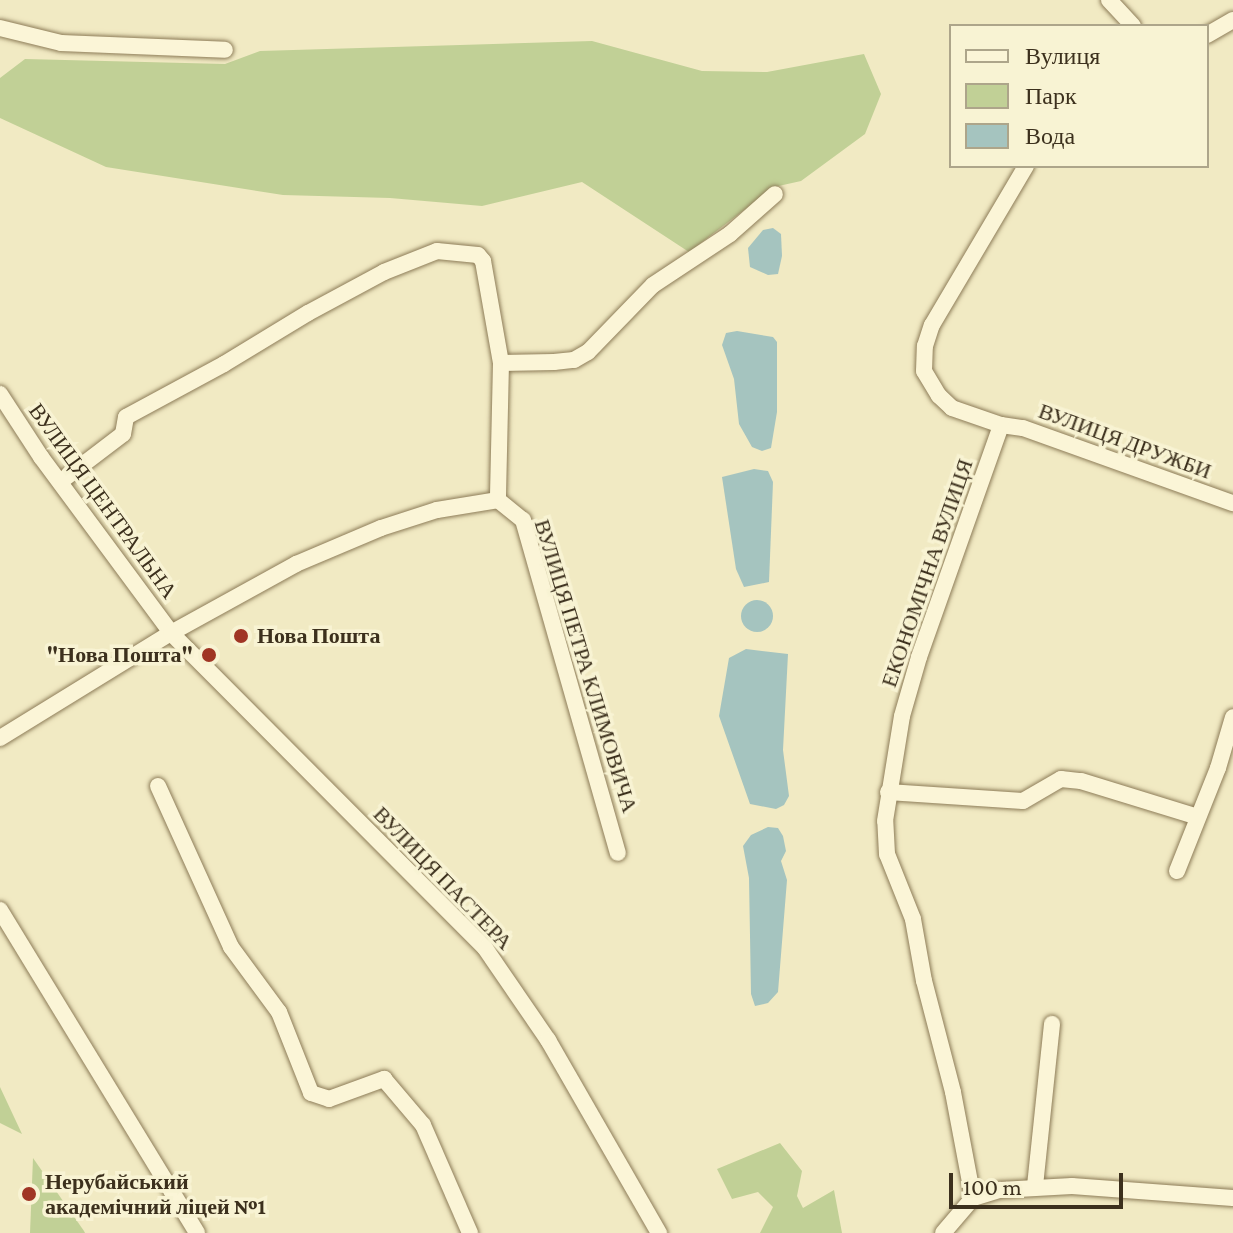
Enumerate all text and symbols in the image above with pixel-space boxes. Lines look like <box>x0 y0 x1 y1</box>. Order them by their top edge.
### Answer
legend <box>949 24 1209 168</box>
text: Вулиця <box>1025 42 1100 69</box>
text: Парк <box>1025 82 1077 109</box>
text: Вода <box>1025 122 1075 149</box>
street label: ВУЛИЦЯ ДРУЖБИ <box>1035 397 1215 485</box>
street label: ВУЛИЦЯ ЦЕНТРАЛЬНА <box>23 398 183 604</box>
street label: ЕКОНОМІЧНА ВУЛИЦЯ <box>876 455 978 691</box>
street label: ВУЛИЦЯ ПЕТРА КЛИМОВИЧА <box>529 516 643 816</box>
place label: Нова Пошта <box>257 623 380 649</box>
marker: Нова Пошта <box>232 627 250 645</box>
place label: "Нова Пошта" <box>47 642 193 668</box>
marker: "Нова Пошта" <box>200 646 218 664</box>
street label: ВУЛИЦЯ ПАСТЕРА <box>368 801 518 955</box>
scale bar <box>953 1157 1127 1207</box>
place label: Нерубайський академічний ліцей №1 <box>45 1168 266 1220</box>
text: 100 m <box>963 1173 1022 1200</box>
marker: Нерубайський академічний ліцей №1 <box>20 1185 38 1203</box>

